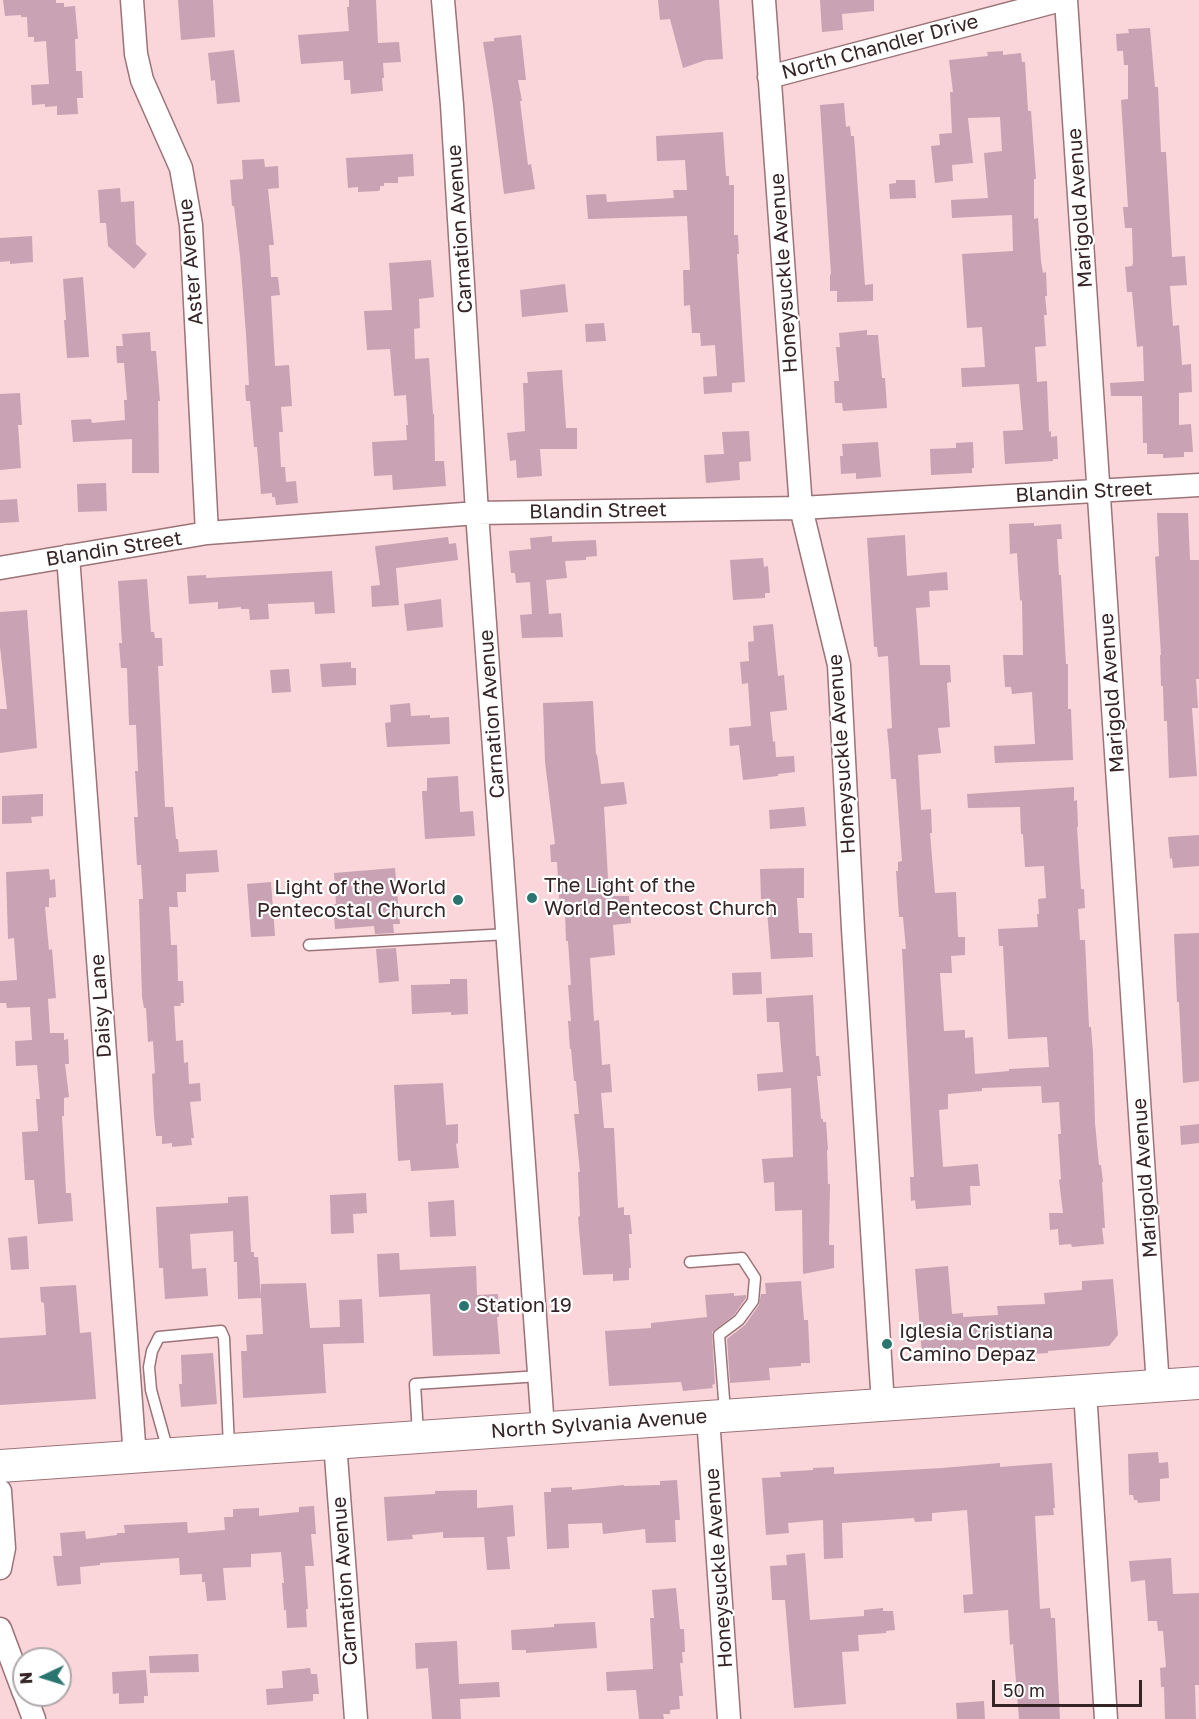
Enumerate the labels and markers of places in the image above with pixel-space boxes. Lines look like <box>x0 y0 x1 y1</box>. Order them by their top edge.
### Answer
place label: The Light of the World Pentecost Church <box>544 874 777 921</box>
place label: Light of the World Pentecostal Church <box>257 876 446 923</box>
marker: The Light of the World Pentecost Church <box>525 891 539 905</box>
marker: Light of the World Pentecostal Church <box>451 893 465 907</box>
place label: Station 19 <box>476 1294 572 1318</box>
marker: Station 19 <box>457 1299 471 1313</box>
place label: Iglesia Cristiana Camino Depaz <box>899 1320 1053 1367</box>
marker: Iglesia Cristiana Camino Depaz <box>880 1337 894 1351</box>

